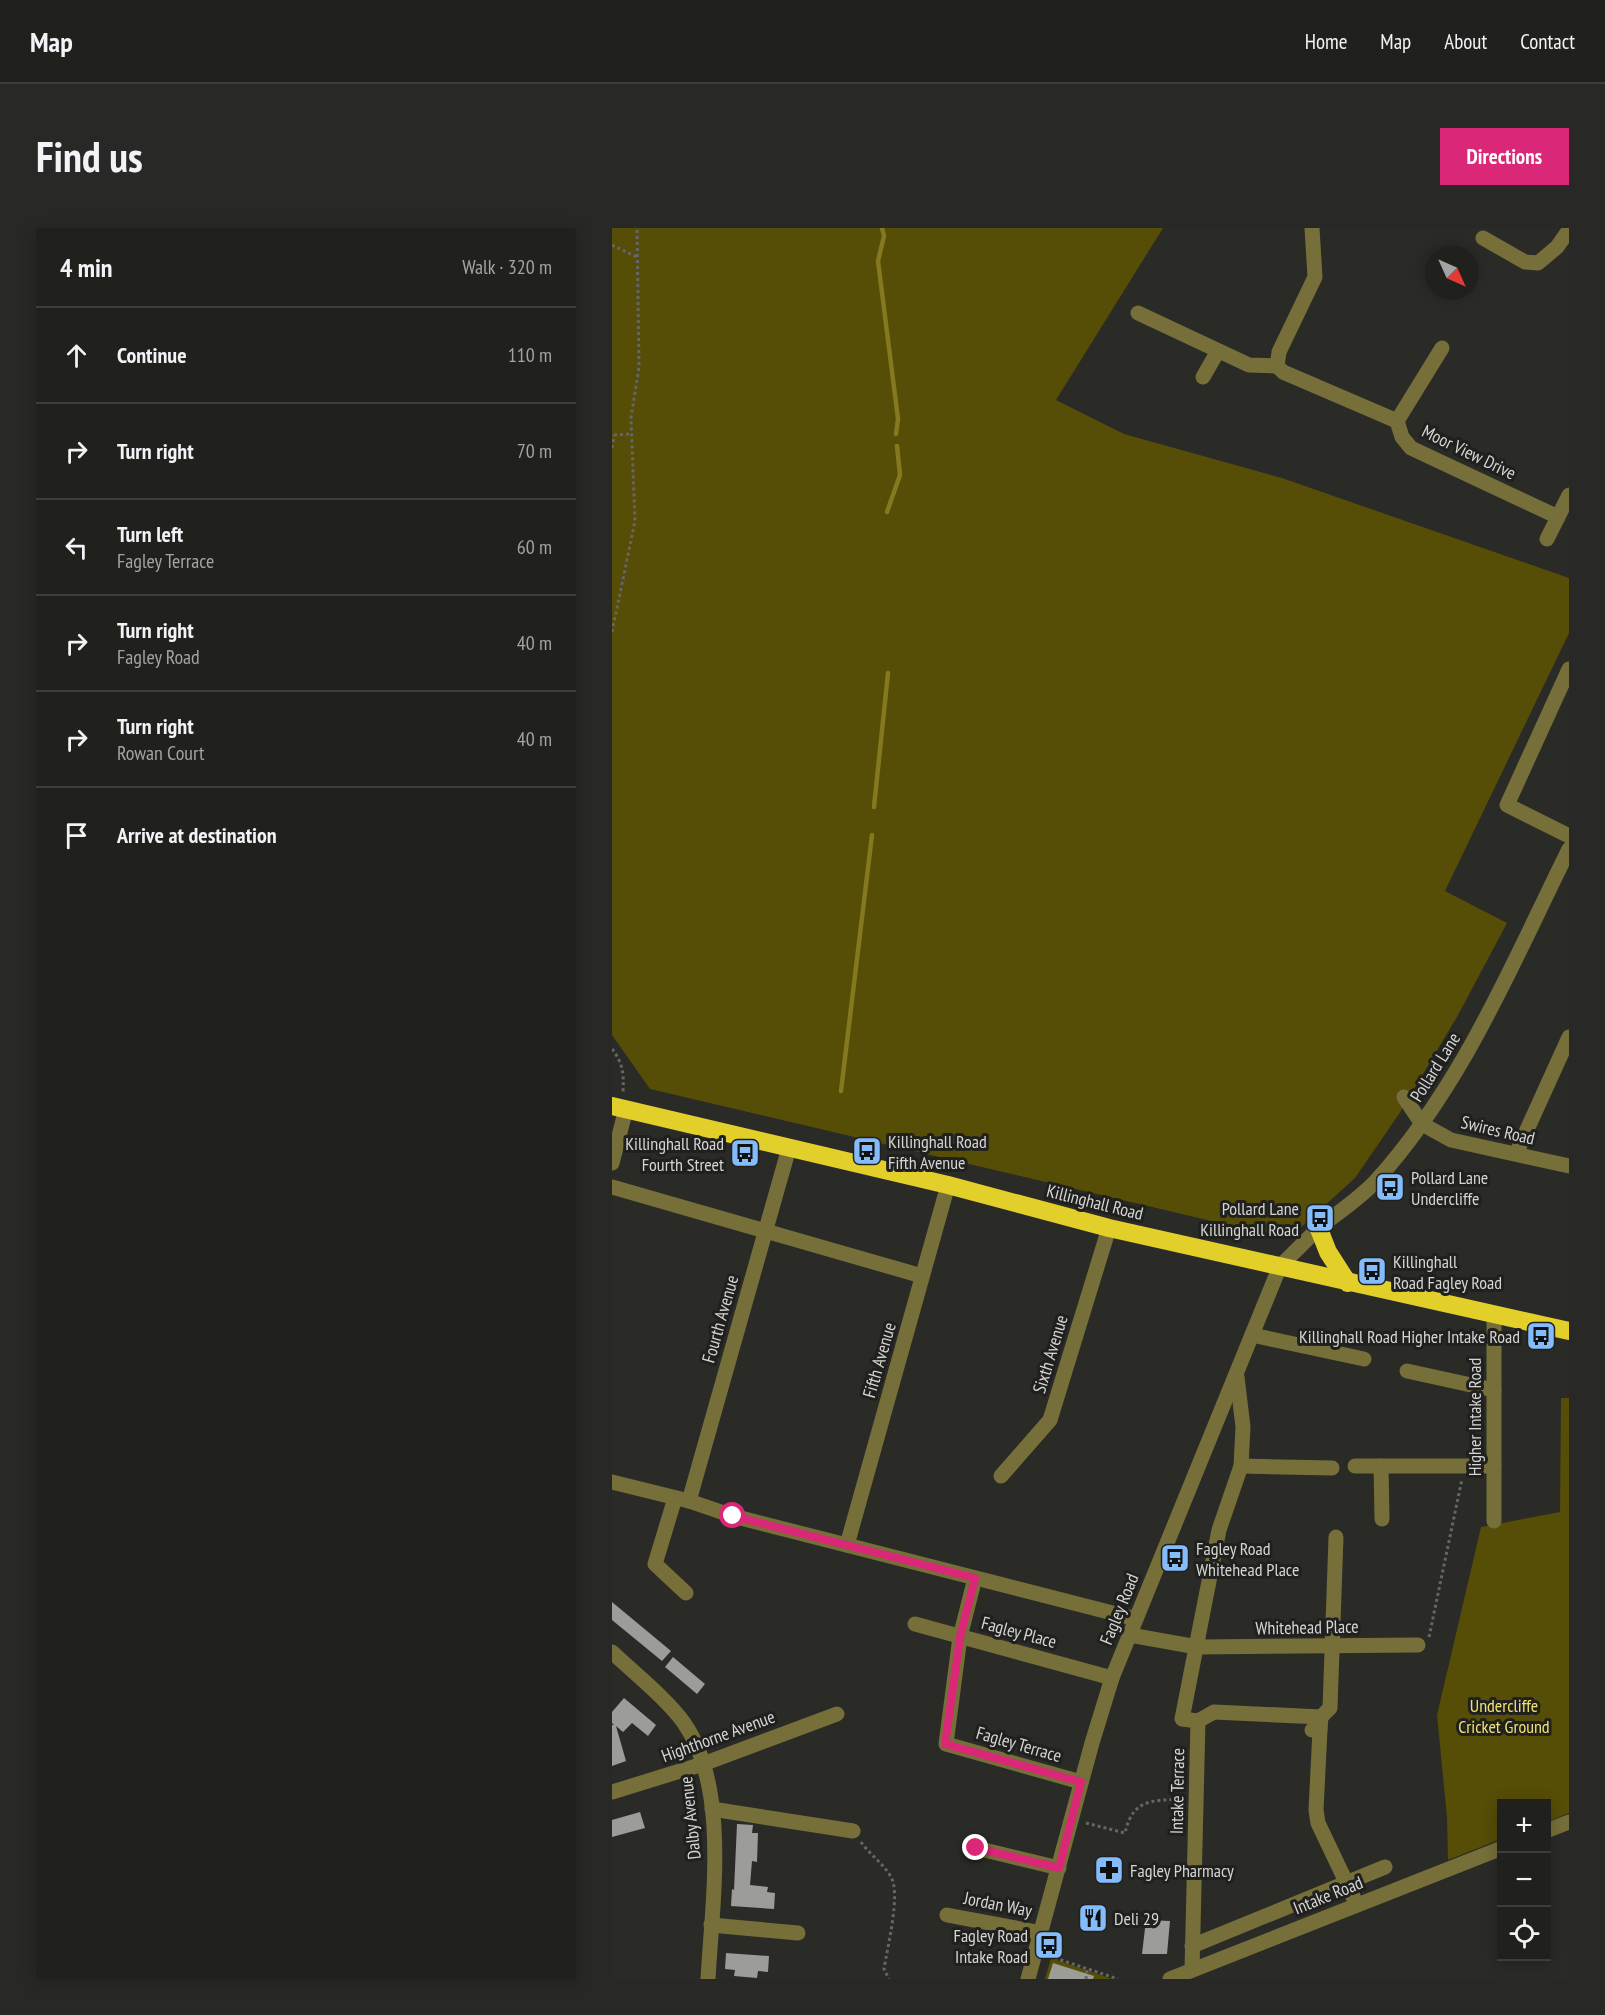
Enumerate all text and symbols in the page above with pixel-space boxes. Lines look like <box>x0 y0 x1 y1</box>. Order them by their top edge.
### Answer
text: Map <box>30 23 73 60</box>
text: Home <box>1305 28 1347 55</box>
text: Map <box>1380 28 1411 55</box>
text: About <box>1444 28 1487 55</box>
text: Contact <box>1520 28 1575 55</box>
button: Directions <box>1440 128 1569 185</box>
text: Find us <box>36 129 143 184</box>
north arrow <box>1425 246 1479 300</box>
text: 4 min <box>60 251 113 284</box>
text: Walk · 320 m <box>462 254 552 280</box>
icon: ahead <box>60 339 93 372</box>
text: Continue <box>117 341 187 369</box>
text: 110 m <box>508 342 552 368</box>
street label: Moor View Drive <box>1418 419 1520 485</box>
icon: right <box>60 435 93 468</box>
text: Turn right <box>117 437 194 465</box>
text: 70 m <box>517 438 552 464</box>
text: Turn left <box>117 520 183 548</box>
icon: left <box>60 531 93 564</box>
text: 60 m <box>517 534 552 560</box>
text: Fagley Terrace <box>117 548 214 574</box>
text: Turn right <box>117 616 194 644</box>
icon: right <box>60 627 93 660</box>
text: 40 m <box>517 630 552 656</box>
text: Fagley Road <box>117 644 200 670</box>
text: Turn right <box>117 712 194 740</box>
icon: right <box>60 723 93 756</box>
text: 40 m <box>517 726 552 752</box>
text: Rowan Court <box>117 740 204 766</box>
icon: arrive <box>60 819 93 852</box>
text: Arrive at destination <box>117 821 277 849</box>
street label: Pollard Lane <box>1405 1028 1465 1106</box>
street label: Swires Road <box>1459 1110 1537 1150</box>
place label: Killinghall Road Fifth Avenue <box>888 1130 987 1174</box>
place label: Killinghall Road Fourth Street <box>625 1132 724 1176</box>
bus stop icon: Killinghall Road Fifth Avenue <box>851 1135 883 1167</box>
bus stop icon: Killinghall Road Fourth Street <box>729 1137 761 1169</box>
place label: Pollard Lane Undercliffe <box>1411 1166 1488 1210</box>
bus stop icon: Pollard Lane Undercliffe <box>1374 1171 1406 1203</box>
street label: Killinghall Road <box>1044 1179 1146 1225</box>
place label: Pollard Lane Killinghall Road <box>1200 1197 1299 1241</box>
bus stop icon: Pollard Lane Killinghall Road <box>1304 1202 1336 1234</box>
place label: Killinghall Road Fagley Road <box>1393 1250 1502 1294</box>
bus stop icon: Killinghall Road Fagley Road <box>1356 1255 1388 1287</box>
street label: Fourth Avenue <box>697 1273 743 1365</box>
street label: Sixth Avenue <box>1027 1312 1073 1396</box>
street label: Fifth Avenue <box>857 1320 901 1400</box>
bus stop icon: Killinghall Road Higher Intake Road <box>1525 1320 1557 1352</box>
place label: Killinghall Road Higher Intake Road <box>1299 1325 1520 1348</box>
street label: Higher Intake Road <box>1463 1358 1486 1476</box>
route start <box>719 1502 745 1528</box>
place label: Fagley Road Whitehead Place <box>1196 1537 1299 1581</box>
bus stop icon: Fagley Road Whitehead Place <box>1159 1542 1191 1574</box>
street label: Fagley Road <box>1094 1570 1144 1648</box>
street label: Fagley Place <box>979 1611 1059 1653</box>
street label: Whitehead Place <box>1255 1615 1359 1639</box>
park label: Undercliffe Cricket Ground <box>1458 1694 1550 1738</box>
street label: Highthorne Avenue <box>658 1705 778 1767</box>
street label: Fagley Terrace <box>974 1721 1064 1767</box>
street label: Intake Terrace <box>1165 1748 1189 1834</box>
street label: Dalby Avenue <box>674 1775 706 1861</box>
map controls <box>1497 1799 1551 1961</box>
button: + <box>1497 1799 1551 1853</box>
route end <box>962 1834 988 1860</box>
button: − <box>1497 1853 1551 1907</box>
pharmacy icon: Fagley Pharmacy <box>1093 1854 1125 1886</box>
place label: Fagley Pharmacy <box>1130 1859 1234 1882</box>
street label: Intake Road <box>1290 1871 1366 1919</box>
street label: Jordan Way <box>961 1886 1034 1922</box>
restaurant icon: Deli 29 <box>1077 1902 1109 1934</box>
place label: Deli 29 <box>1114 1907 1159 1930</box>
button: locate <box>1497 1907 1551 1961</box>
place label: Fagley Road Intake Road <box>953 1924 1028 1968</box>
bus stop icon: Fagley Road Intake Road <box>1033 1929 1065 1961</box>

